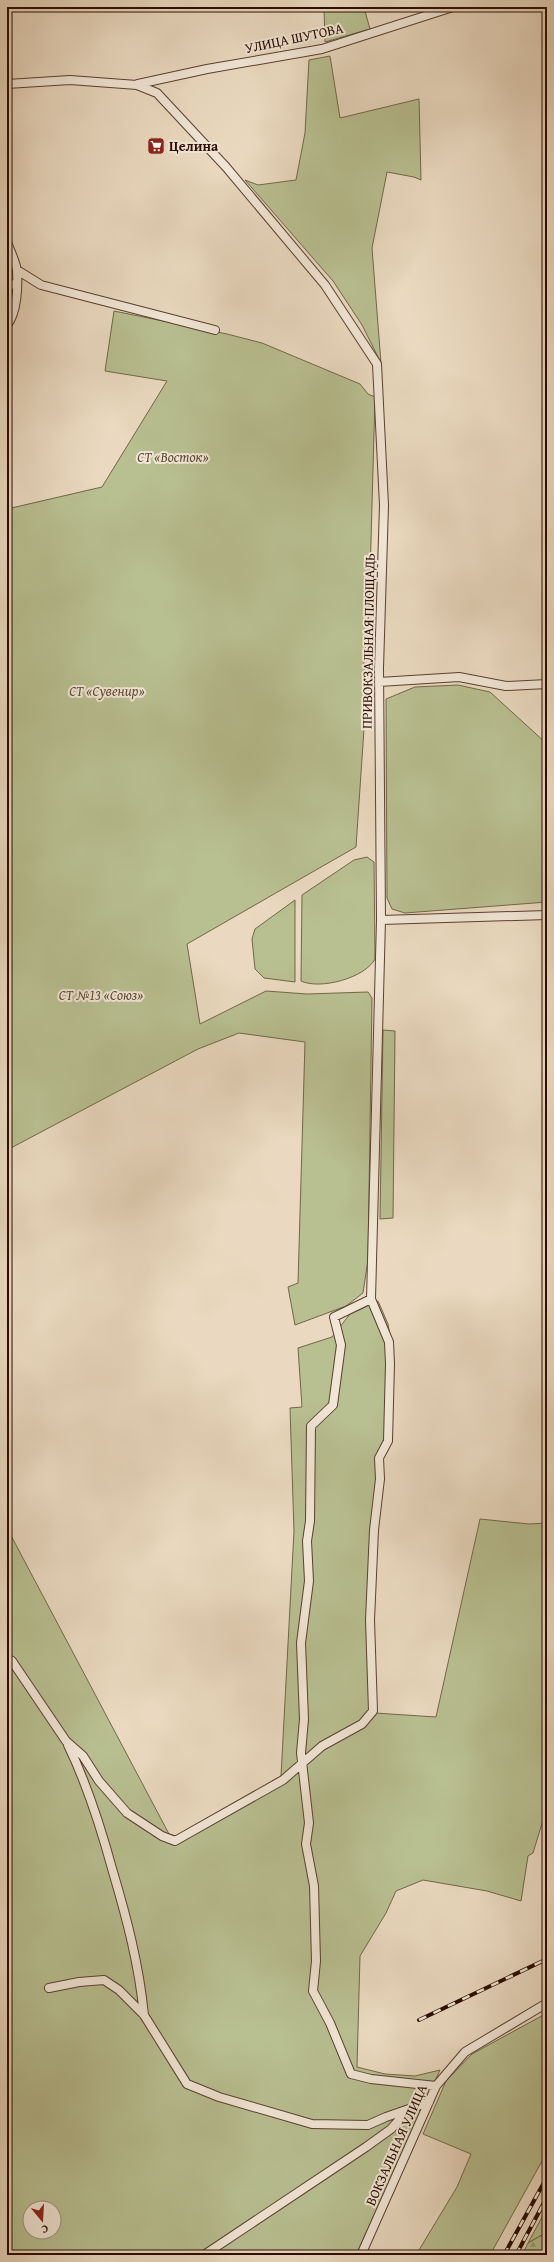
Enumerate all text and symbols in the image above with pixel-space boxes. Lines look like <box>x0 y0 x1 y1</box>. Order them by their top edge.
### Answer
street label: УЛИЦА ШУТОВА <box>243 18 346 58</box>
supermarket icon: Целина <box>146 136 166 156</box>
place label: Целина <box>169 136 219 156</box>
park label: СТ «Восток» <box>137 447 209 467</box>
street label: ПРИВОКЗАЛЬНАЯ ПЛОЩАДЬ <box>356 553 380 729</box>
park label: СТ «Сувенир» <box>69 681 145 701</box>
park label: СТ №13 «Союз» <box>59 985 143 1005</box>
street label: ВОКЗАЛЬНАЯ УЛИЦА <box>360 2081 432 2209</box>
north arrow <box>22 2200 62 2240</box>
text: С <box>40 2221 51 2238</box>

